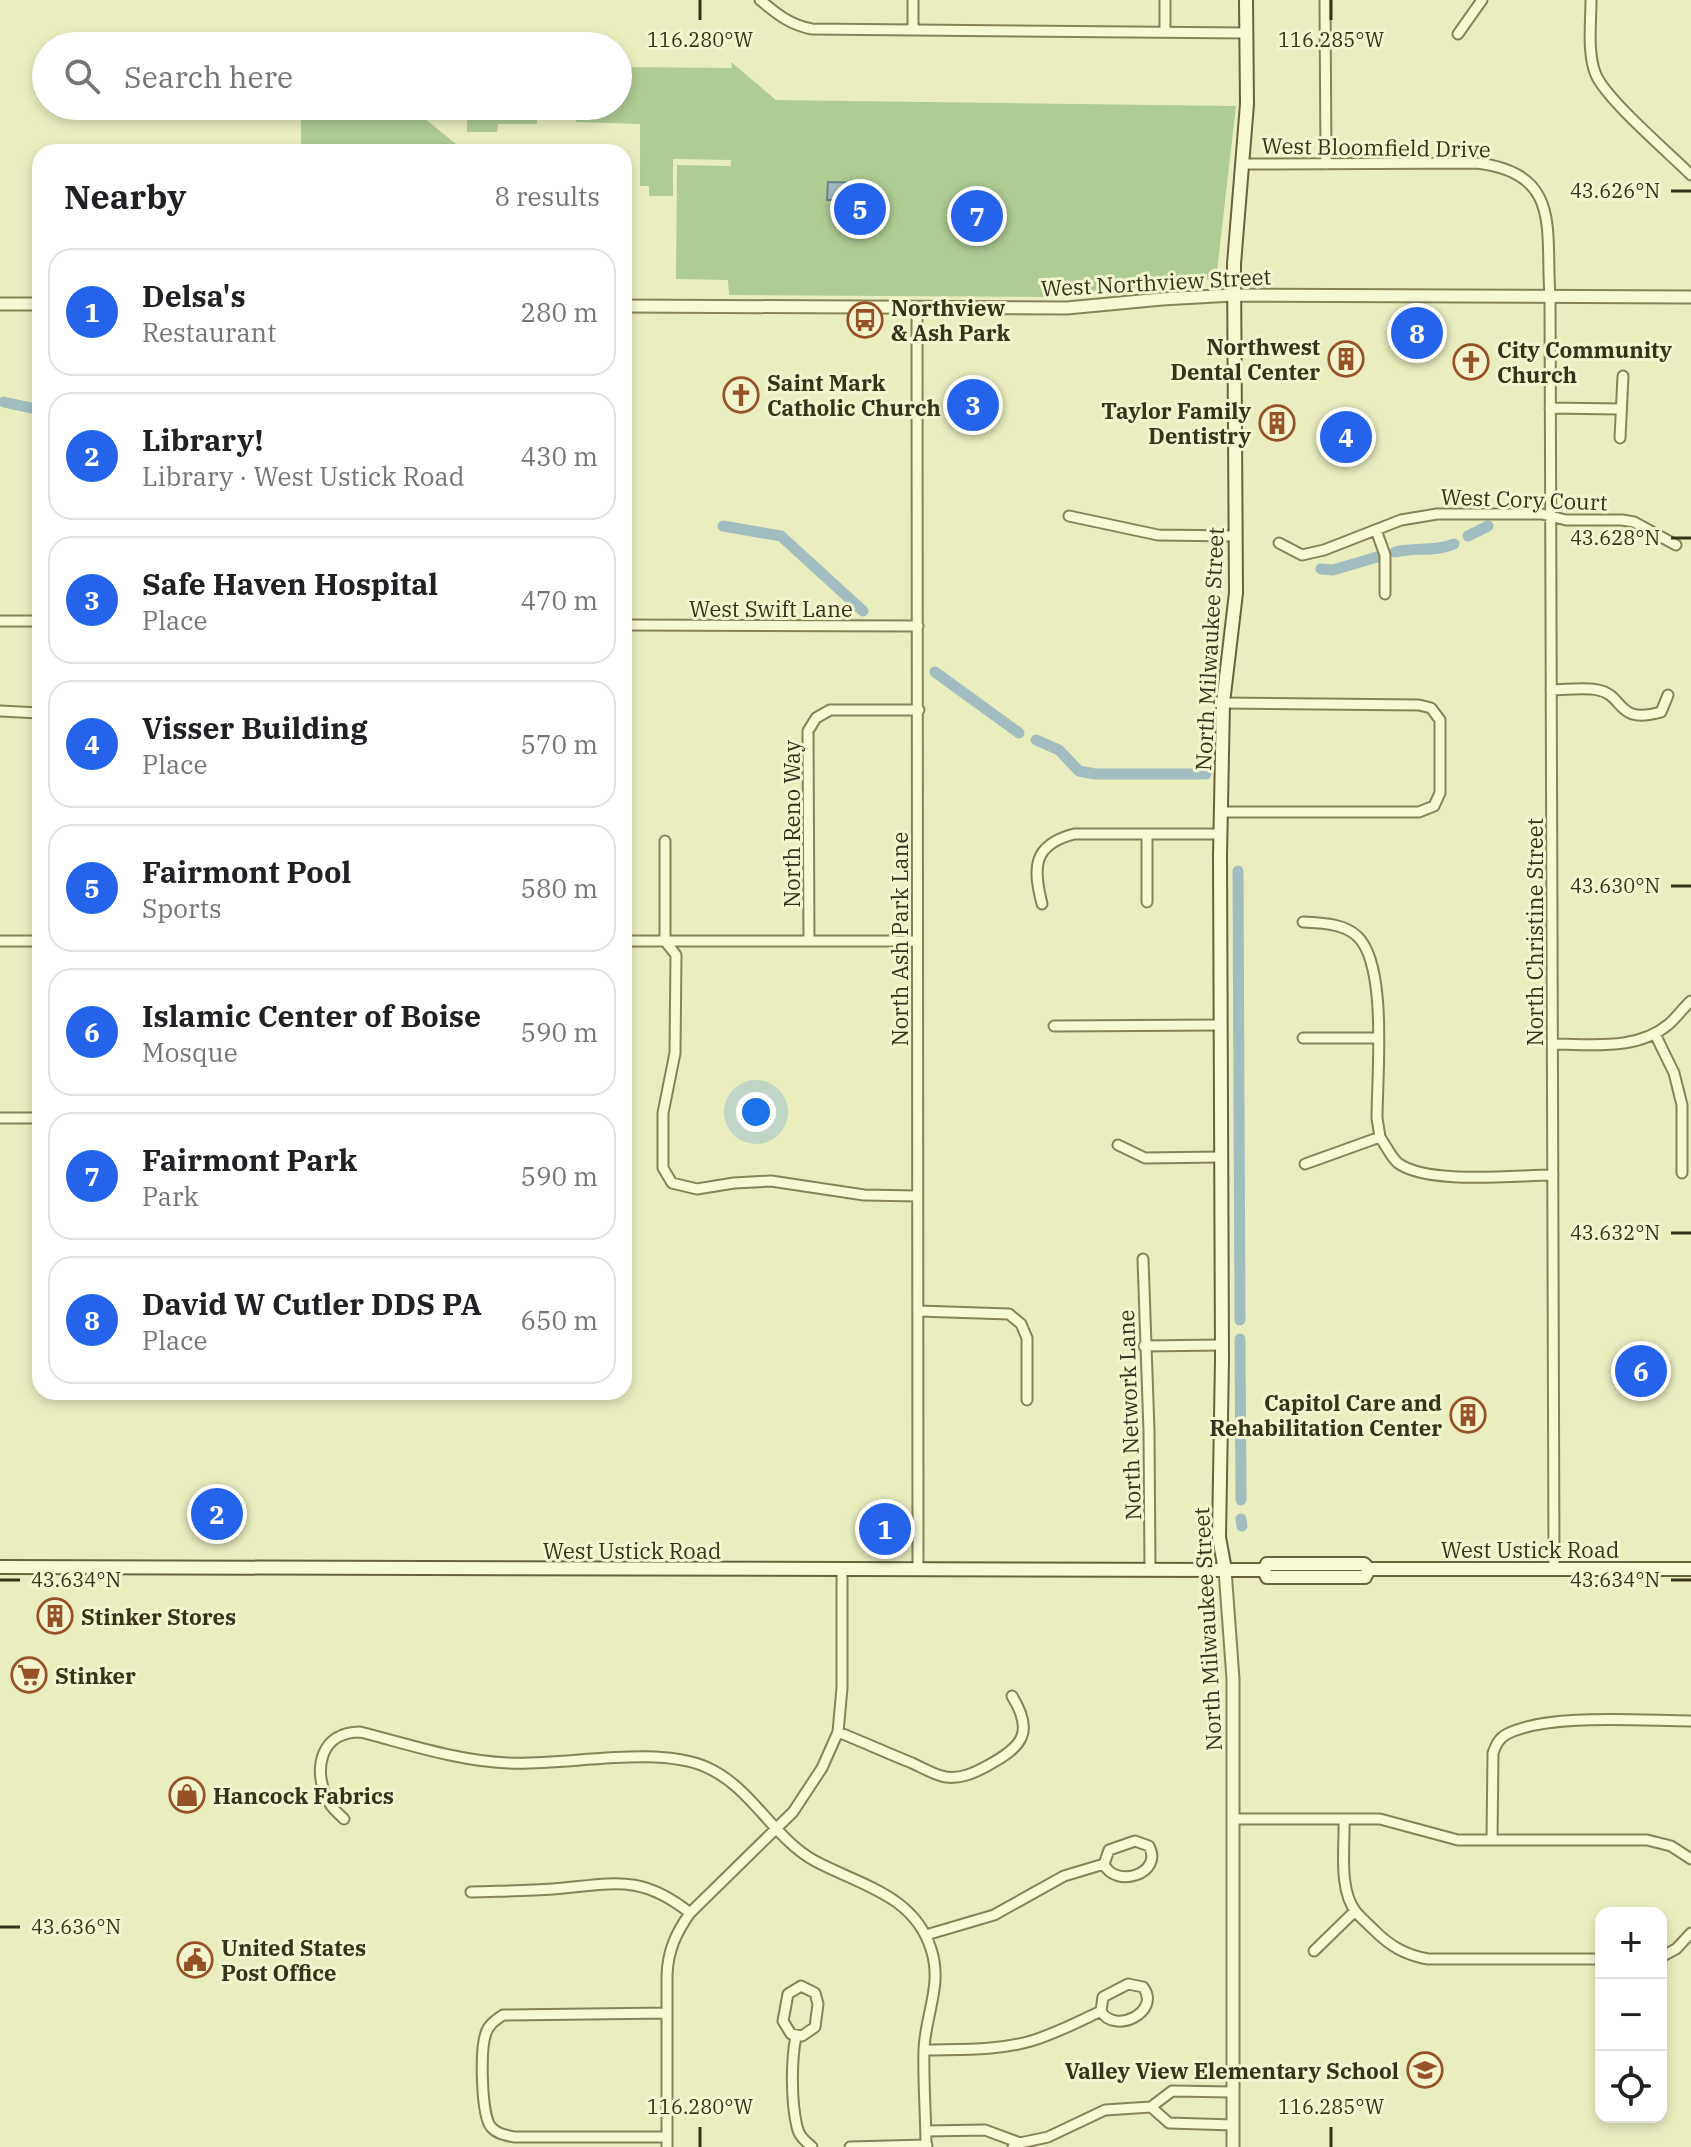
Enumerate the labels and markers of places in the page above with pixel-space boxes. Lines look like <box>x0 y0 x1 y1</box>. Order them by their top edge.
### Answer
pin: 5 <box>834 179 886 239</box>
pin: 7 <box>951 186 1003 246</box>
place label: Northview & Ash Park <box>891 293 1011 347</box>
bus stop icon: Northview & Ash Park <box>846 301 884 339</box>
pin: 8 <box>1391 303 1443 363</box>
place label: Northwest Dental Center <box>1170 332 1320 386</box>
place label: City Community Church <box>1497 335 1672 389</box>
building icon: Northwest Dental Center <box>1327 340 1365 378</box>
church icon: City Community Church <box>1452 343 1490 381</box>
place label: Saint Mark Catholic Church <box>767 368 941 422</box>
pin: 3 <box>947 375 999 435</box>
church icon: Saint Mark Catholic Church <box>722 376 760 414</box>
place label: Taylor Family Dentistry <box>1101 396 1251 450</box>
building icon: Taylor Family Dentistry <box>1258 404 1296 442</box>
pin: 4 <box>1320 407 1372 467</box>
pin: 6 <box>1615 1341 1667 1401</box>
place label: Capitol Care and Rehabilitation Center <box>1209 1388 1442 1442</box>
building icon: Capitol Care and Rehabilitation Center <box>1449 1396 1487 1434</box>
pin: 2 <box>191 1484 243 1544</box>
pin: 1 <box>859 1499 911 1559</box>
building icon: Stinker Stores <box>36 1597 74 1635</box>
place label: Stinker Stores <box>81 1602 236 1631</box>
supermarket icon: Stinker <box>10 1656 48 1694</box>
place label: Stinker <box>55 1661 136 1690</box>
shop icon: Hancock Fabrics <box>168 1776 206 1814</box>
place label: Hancock Fabrics <box>213 1781 394 1810</box>
place label: United States Post Office <box>221 1933 366 1987</box>
public building icon: United States Post Office <box>176 1941 214 1979</box>
school or university icon: Valley View Elementary School <box>1406 2051 1444 2089</box>
place label: Valley View Elementary School <box>1065 2056 1399 2085</box>

